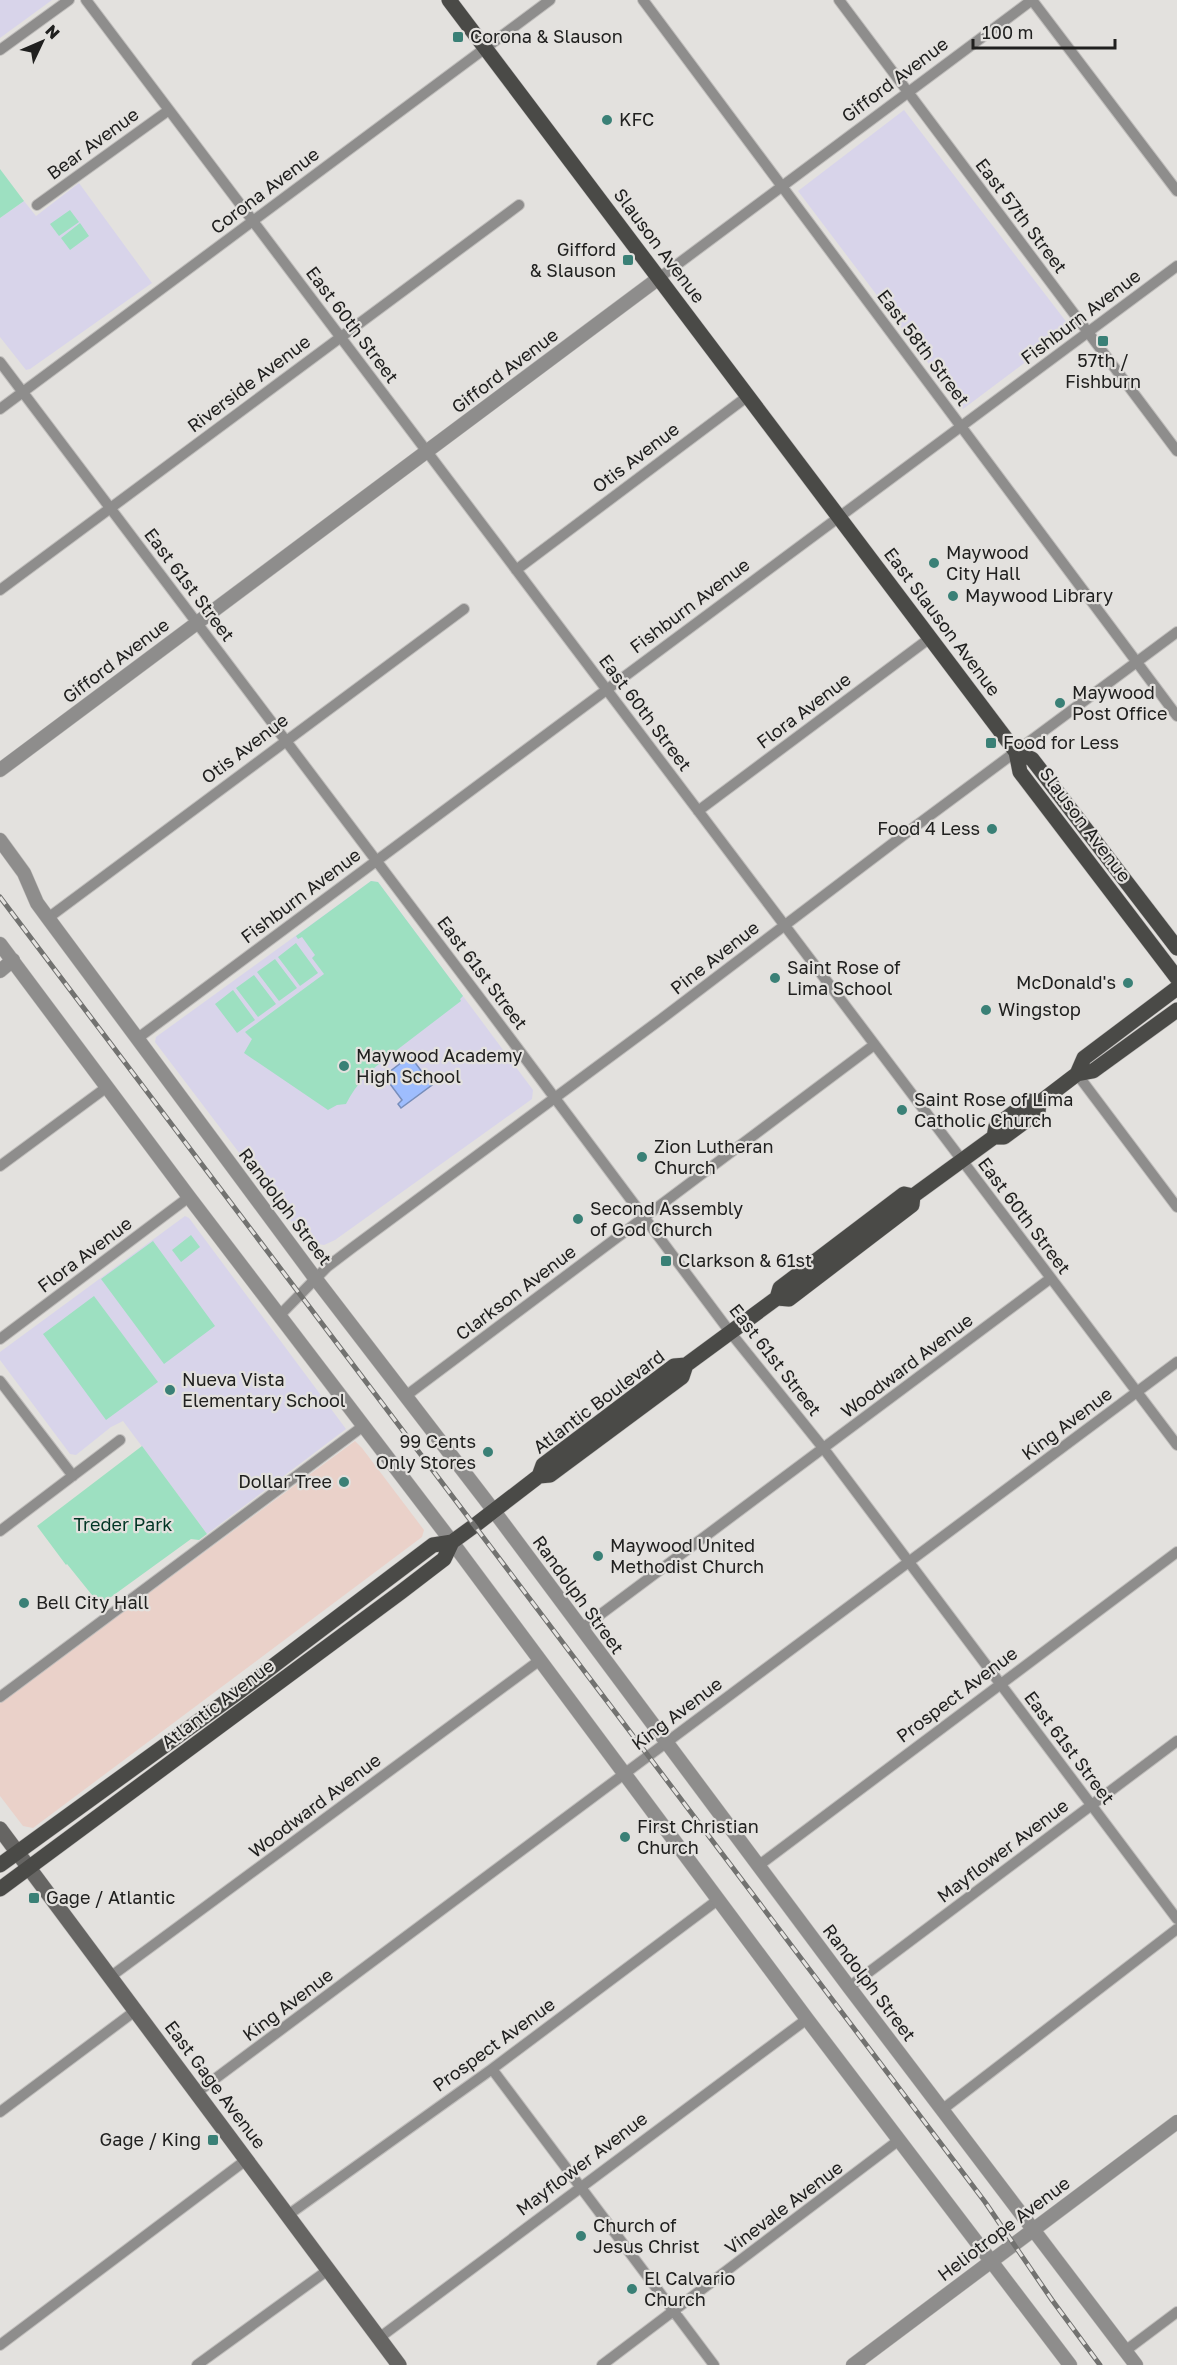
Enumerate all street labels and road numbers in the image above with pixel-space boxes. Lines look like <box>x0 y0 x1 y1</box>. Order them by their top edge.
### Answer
street label: Gifford Avenue <box>837 32 952 126</box>
street label: Bear Avenue <box>42 103 142 184</box>
street label: Corona Avenue <box>206 142 323 238</box>
street label: East 57th Street <box>971 154 1072 277</box>
street label: Slauson Avenue <box>610 184 710 307</box>
street label: East 60th Street <box>302 262 404 387</box>
street label: Fishburn Avenue <box>1016 264 1145 368</box>
street label: East 58th Street <box>873 285 975 410</box>
street label: Gifford Avenue <box>447 323 562 417</box>
street label: Riverside Avenue <box>183 330 314 437</box>
street label: Otis Avenue <box>588 417 683 497</box>
street label: East 61st Street <box>140 523 240 645</box>
street label: East Slauson Avenue <box>880 543 1006 700</box>
street label: Fishburn Avenue <box>625 553 754 657</box>
street label: Gifford Avenue <box>58 613 173 707</box>
street label: East 60th Street <box>595 650 697 775</box>
street label: Flora Avenue <box>752 668 855 753</box>
street label: Otis Avenue <box>197 708 292 788</box>
street label: Slauson Avenue <box>1036 763 1136 886</box>
street label: Fishburn Avenue <box>236 843 365 947</box>
street label: East 61st Street <box>433 911 533 1033</box>
street label: Pine Avenue <box>666 916 763 999</box>
street label: Randolph Street <box>235 1144 337 1269</box>
street label: East 60th Street <box>974 1153 1076 1278</box>
street label: Flora Avenue <box>33 1212 136 1297</box>
street label: Clarkson Avenue <box>451 1240 580 1345</box>
street label: East 61st Street <box>725 1299 826 1420</box>
street label: Woodward Avenue <box>836 1308 977 1422</box>
street label: Atlantic Boulevard <box>528 1345 668 1458</box>
street label: King Avenue <box>1017 1382 1116 1464</box>
street label: Randolph Street <box>529 1531 629 1658</box>
street label: Prospect Avenue <box>892 1642 1021 1747</box>
street label: Atlantic Avenue <box>157 1654 278 1753</box>
street label: King Avenue <box>627 1672 726 1754</box>
street label: East 61st Street <box>1020 1686 1120 1808</box>
street label: Woodward Avenue <box>244 1748 385 1862</box>
street label: Mayflower Avenue <box>933 1794 1072 1907</box>
street label: Randolph Street <box>819 1920 921 2045</box>
street label: King Avenue <box>238 1963 337 2045</box>
street label: Prospect Avenue <box>428 1993 559 2096</box>
street label: East Gage Avenue <box>160 2016 271 2153</box>
street label: Mayflower Avenue <box>512 2107 651 2220</box>
street label: Vinevale Avenue <box>720 2156 847 2259</box>
street label: Heliotrope Avenue <box>933 2171 1074 2285</box>

